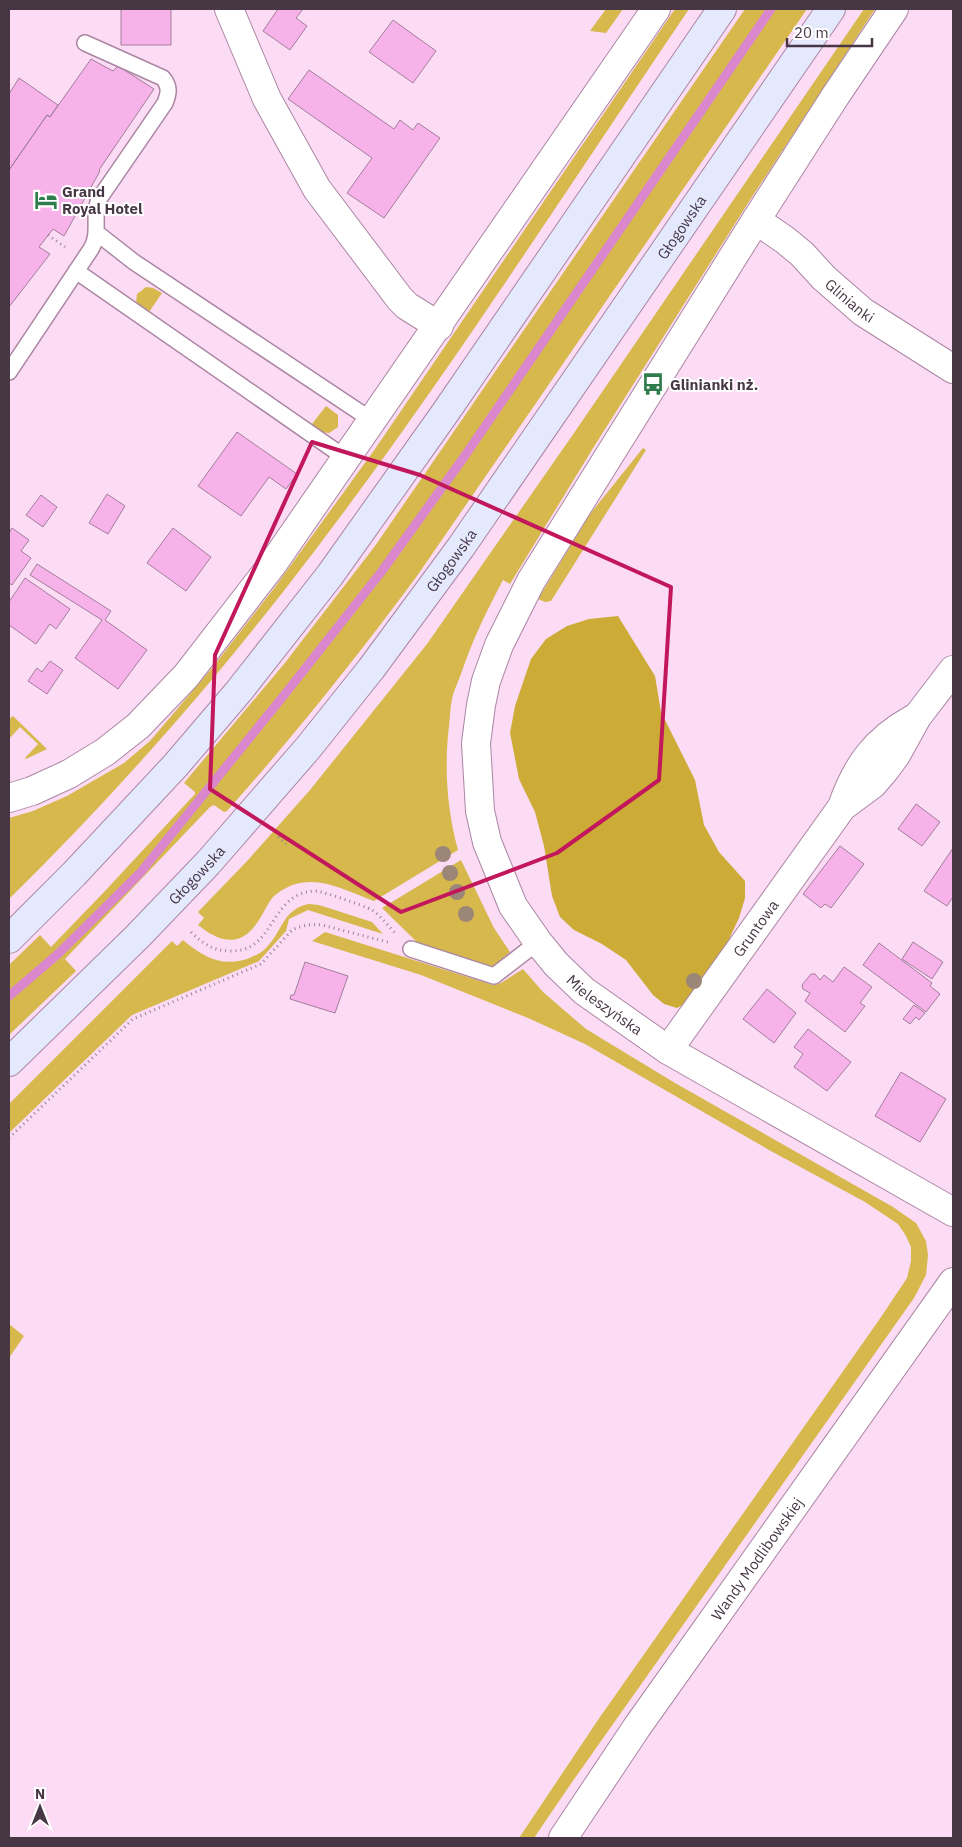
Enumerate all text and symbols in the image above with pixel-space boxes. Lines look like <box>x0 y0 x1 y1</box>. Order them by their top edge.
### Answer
scale bar <box>787 15 872 47</box>
text: 20 m <box>794 23 829 42</box>
place label: Grand Royal Hotel <box>62 182 143 218</box>
hotel icon: Grand Royal Hotel <box>33 187 59 213</box>
street label: Głogowska <box>652 191 710 263</box>
street label: Glinianki <box>821 274 878 326</box>
bus stop icon: Glinianki nż. <box>640 371 666 397</box>
place label: Glinianki nż. <box>670 375 758 394</box>
street label: Głogowska <box>422 525 480 596</box>
street label: Głogowska <box>164 841 229 908</box>
street label: Gruntowa <box>728 896 782 960</box>
street label: Mieleszyńska <box>563 970 646 1039</box>
street label: Wandy Modlibowskiej <box>707 1493 807 1624</box>
north arrow <box>15 1782 65 1832</box>
text: N <box>35 1785 45 1803</box>

